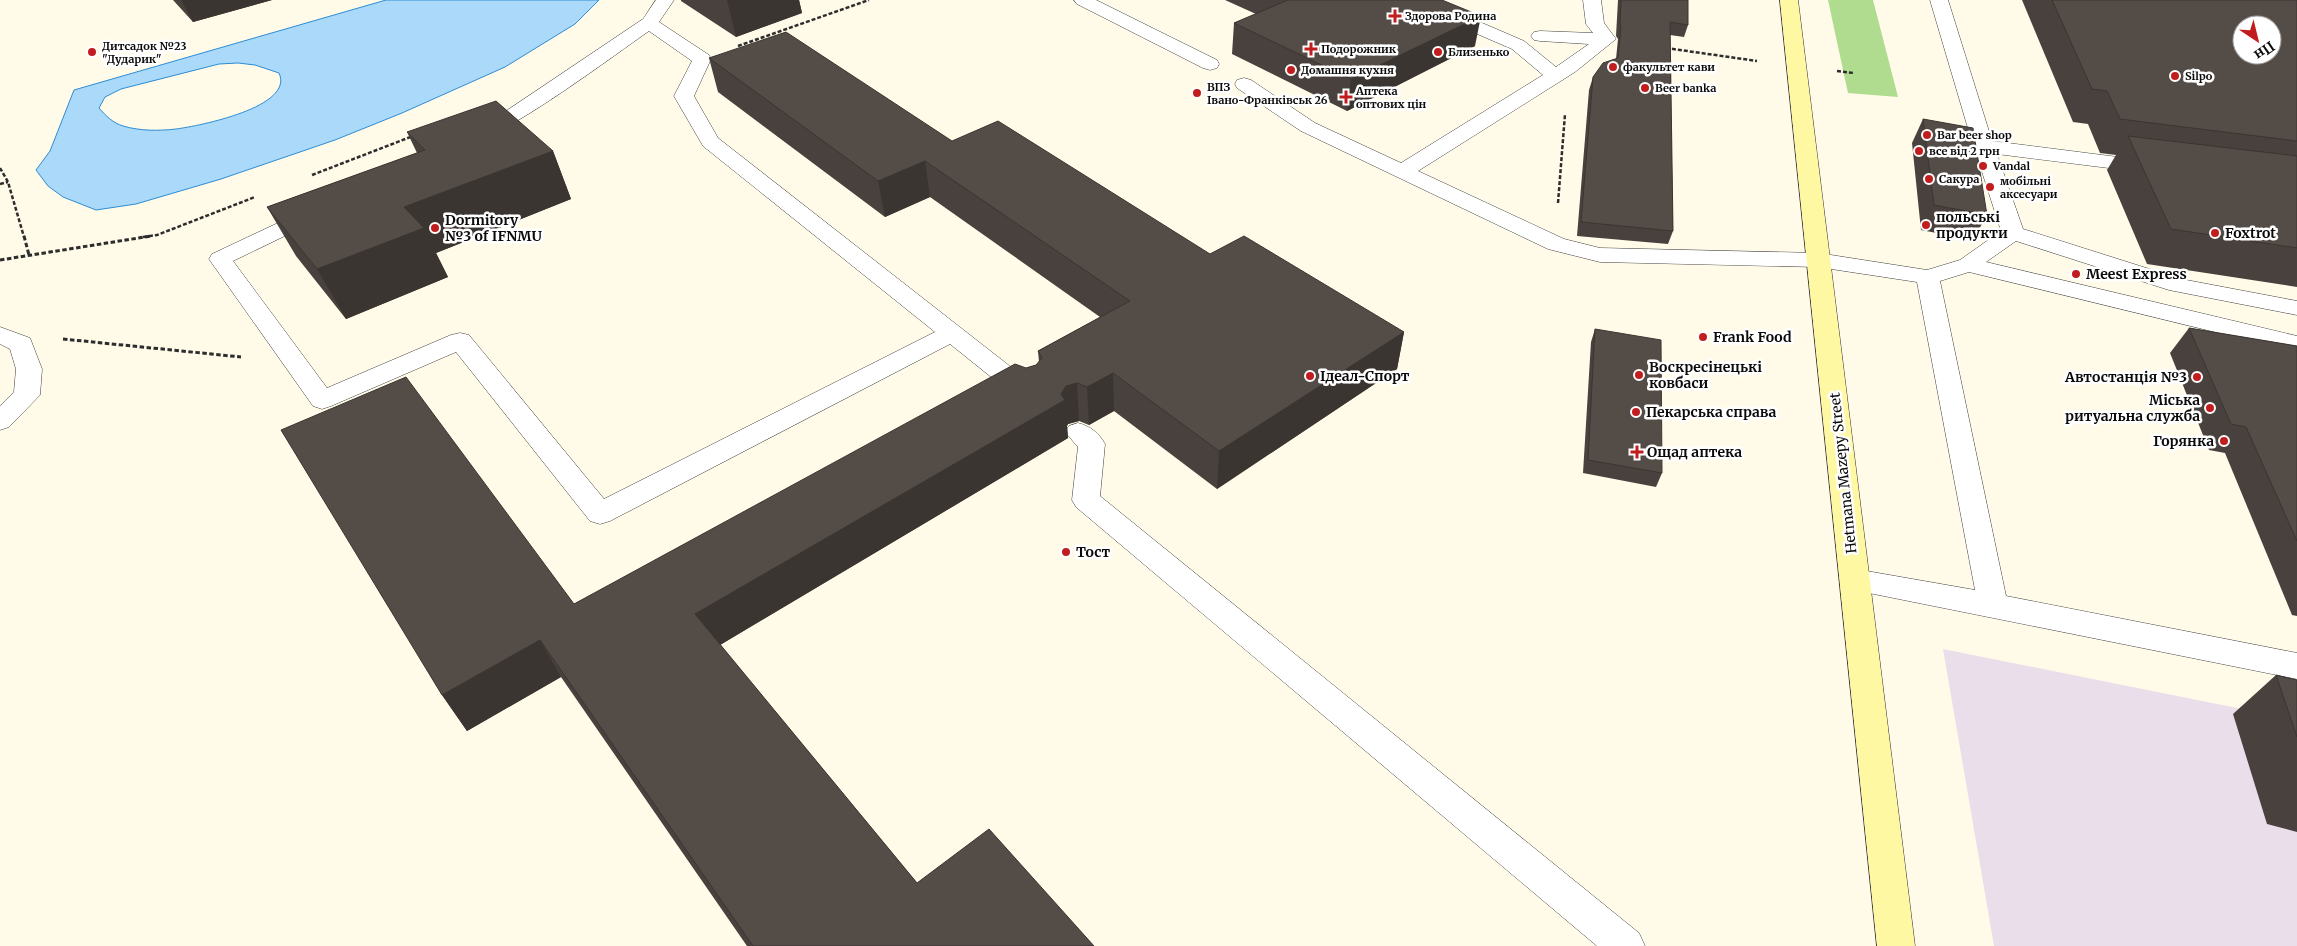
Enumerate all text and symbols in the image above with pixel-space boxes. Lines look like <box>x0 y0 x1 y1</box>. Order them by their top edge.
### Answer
place label: Здорова Родина <box>1405 9 1496 23</box>
marker: Здорова Родина <box>1389 10 1401 22</box>
north arrow <box>2232 15 2282 65</box>
text: Пн <box>2251 37 2278 64</box>
place label: Дитсадок №23 "Дударик" <box>102 39 187 66</box>
place label: Подорожник <box>1321 42 1397 56</box>
marker: Подорожник <box>1305 43 1317 55</box>
place label: Близенько <box>1448 45 1510 59</box>
marker: Дитсадок №23 "Дударик" <box>86 46 98 58</box>
marker: Близенько <box>1432 46 1444 58</box>
place label: факультет кави <box>1623 60 1715 74</box>
marker: факультет кави <box>1607 61 1619 73</box>
place label: Домашня кухня <box>1301 63 1394 77</box>
marker: Домашня кухня <box>1285 64 1297 76</box>
place label: Silpo <box>2185 69 2213 83</box>
marker: Silpo <box>2169 70 2181 82</box>
place label: ВПЗ Івано-Франківськ 26 <box>1207 80 1328 107</box>
place label: Beer banka <box>1655 81 1716 95</box>
marker: Beer banka <box>1639 82 1651 94</box>
place label: Аптека оптових цін <box>1355 84 1427 111</box>
marker: ВПЗ Івано-Франківськ 26 <box>1191 87 1203 99</box>
marker: Аптека оптових цін <box>1340 91 1352 103</box>
place label: Bar beer shop <box>1937 128 2012 142</box>
marker: Bar beer shop <box>1921 129 1933 141</box>
place label: все від 2 грн <box>1929 144 2000 158</box>
marker: все від 2 грн <box>1913 145 1925 157</box>
place label: Vandal <box>1992 159 2031 173</box>
marker: Vandal <box>1977 160 1989 172</box>
place label: Сакура <box>1939 172 1979 186</box>
marker: Сакура <box>1923 173 1935 185</box>
place label: мобільні аксесуари <box>2000 174 2058 201</box>
marker: мобільні аксесуари <box>1984 181 1996 193</box>
place label: польські продукти <box>1936 208 2008 242</box>
place label: Dormitory №3 of IFNMU <box>445 211 542 245</box>
marker: польські продукти <box>1920 219 1932 231</box>
marker: Dormitory №3 of IFNMU <box>429 222 441 234</box>
place label: Foxtrot <box>2225 224 2276 242</box>
marker: Foxtrot <box>2209 227 2221 239</box>
place label: Meest Express <box>2086 265 2187 283</box>
marker: Meest Express <box>2070 268 2082 280</box>
place label: Frank Food <box>1713 328 1792 346</box>
marker: Frank Food <box>1697 331 1709 343</box>
place label: Воскресінецькі ковбаси <box>1649 358 1762 392</box>
place label: Ідеал-Спорт <box>1320 367 1410 385</box>
place label: Автостанція №3 <box>2064 368 2187 386</box>
marker: Воскресінецькі ковбаси <box>1633 369 1645 381</box>
marker: Ідеал-Спорт <box>1304 370 1316 382</box>
marker: Автостанція №3 <box>2191 371 2203 383</box>
street label: Hetmana Mazepy Street <box>1826 391 1860 554</box>
place label: Міська ритуальна служба <box>2065 391 2200 425</box>
marker: Міська ритуальна служба <box>2204 402 2216 414</box>
place label: Пекарська справа <box>1646 403 1777 421</box>
marker: Пекарська справа <box>1630 406 1642 418</box>
place label: Горянка <box>2153 432 2214 450</box>
marker: Горянка <box>2218 435 2230 447</box>
place label: Ощад аптека <box>1647 443 1742 461</box>
marker: Ощад аптека <box>1631 446 1643 458</box>
place label: Тост <box>1076 543 1111 561</box>
marker: Тост <box>1060 546 1072 558</box>

